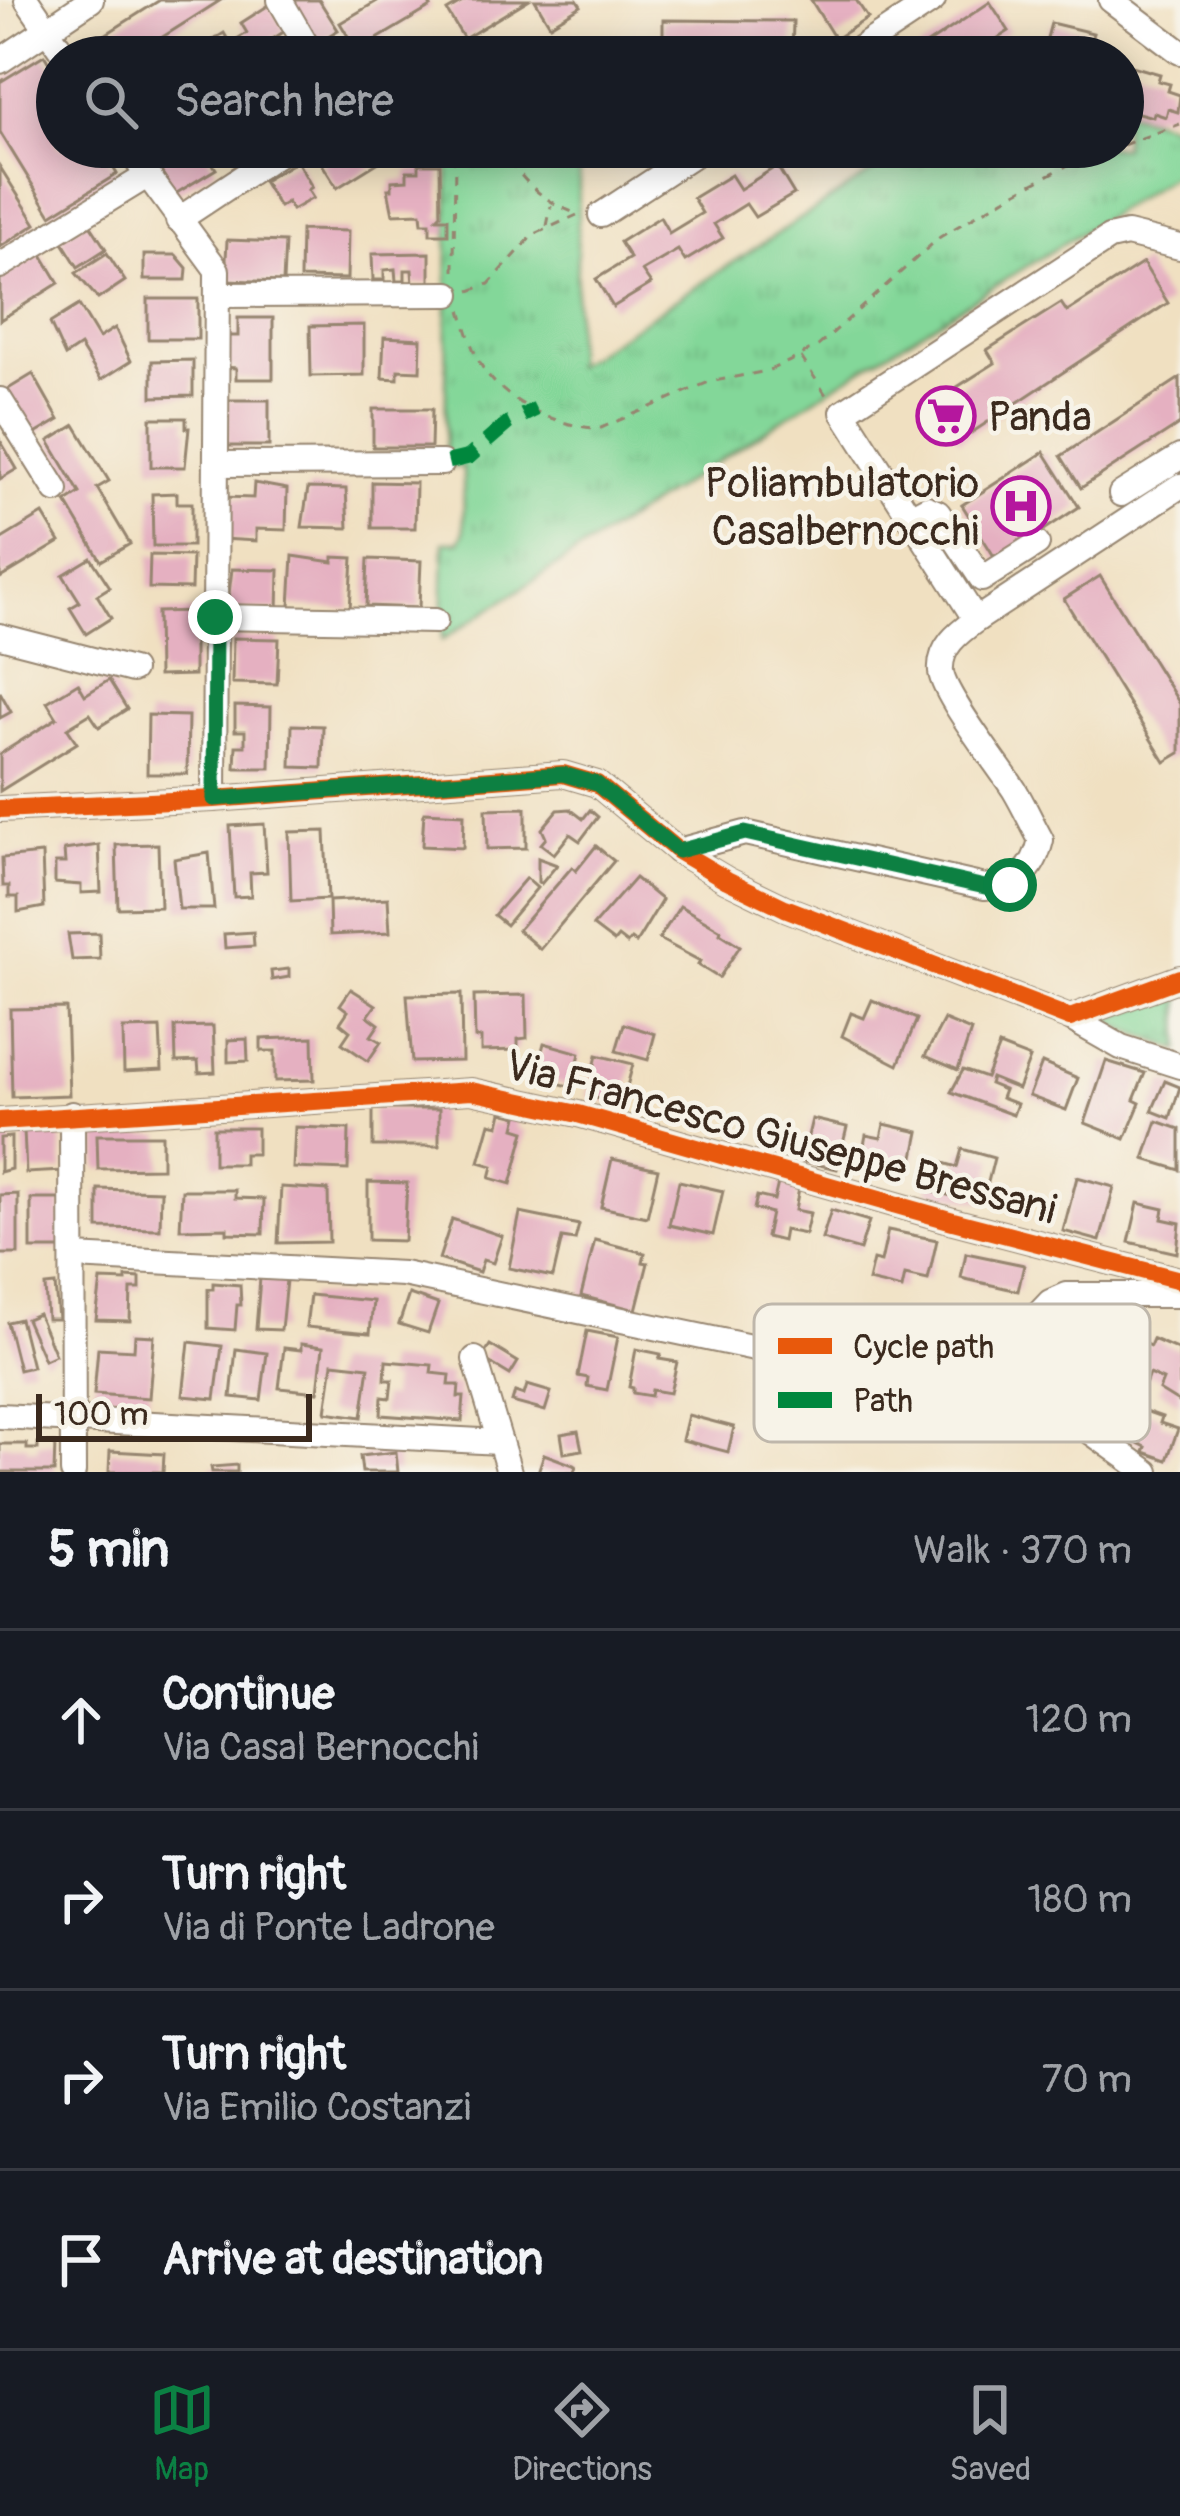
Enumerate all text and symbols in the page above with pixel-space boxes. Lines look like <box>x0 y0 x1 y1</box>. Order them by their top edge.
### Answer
search box <box>36 36 1144 168</box>
icon: search <box>78 69 144 135</box>
text: Search here <box>174 74 394 130</box>
supermarket icon: Panda <box>915 385 977 447</box>
place label: Panda <box>988 392 1092 444</box>
place label: Poliambulatorio Casalbernocchi <box>704 458 979 558</box>
hospital icon: Poliambulatorio Casalbernocchi <box>990 475 1052 537</box>
route end <box>188 590 242 644</box>
route start <box>983 858 1037 912</box>
street label: Via Francesco Giuseppe Bressani <box>499 1039 1062 1237</box>
legend <box>754 1304 1150 1442</box>
text: Cycle path <box>853 1327 994 1368</box>
text: Path <box>853 1381 913 1422</box>
scale bar <box>36 1388 312 1441</box>
text: 100 m <box>54 1394 148 1435</box>
text: 5 min <box>48 1518 169 1582</box>
text: Walk · 370 m <box>913 1526 1132 1575</box>
text: Continue <box>162 1667 335 1723</box>
icon: ahead <box>48 1687 114 1753</box>
text: 120 m <box>1025 1695 1132 1744</box>
text: Via Casal Bernocchi <box>162 1723 479 1772</box>
text: Turn right <box>162 1847 346 1903</box>
icon: right <box>48 1867 114 1933</box>
text: 180 m <box>1027 1875 1132 1924</box>
text: Via di Ponte Ladrone <box>162 1903 495 1952</box>
text: Turn right <box>162 2027 346 2083</box>
icon: right <box>48 2047 114 2113</box>
text: 70 m <box>1042 2055 1132 2104</box>
text: Via Emilio Costanzi <box>162 2083 471 2132</box>
icon: arrive <box>48 2227 114 2293</box>
text: Arrive at destination <box>162 2232 543 2288</box>
tab: Map <box>149 2377 215 2490</box>
tab: Directions <box>512 2377 652 2490</box>
tab: Saved <box>949 2377 1031 2490</box>

